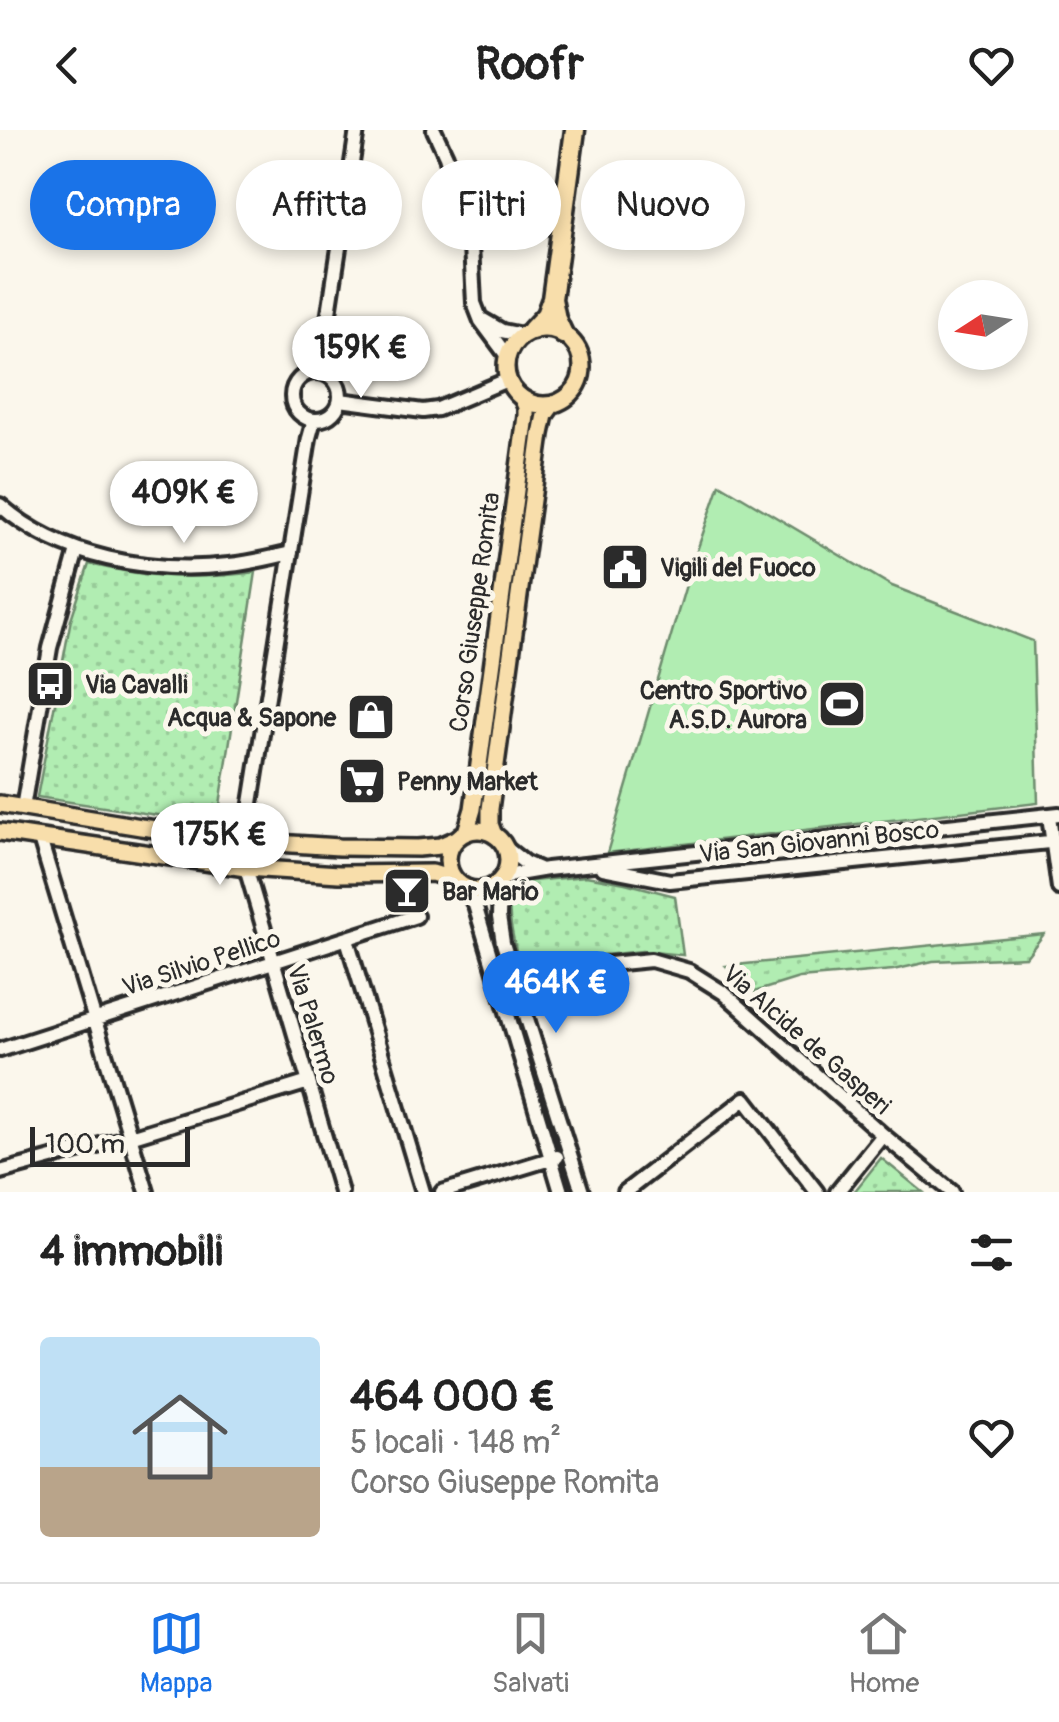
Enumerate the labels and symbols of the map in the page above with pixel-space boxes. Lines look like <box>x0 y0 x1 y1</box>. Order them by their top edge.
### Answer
north arrow <box>938 280 1028 370</box>
pin: 159K € <box>280 316 442 401</box>
pin: 409K € <box>103 461 265 546</box>
street label: Corso Giuseppe Romita <box>443 490 508 734</box>
public building icon: Vigili del Fuoco <box>599 541 651 593</box>
place label: Vigili del Fuoco <box>660 553 816 584</box>
bus stop icon: Via Cavalli <box>24 658 76 710</box>
place label: Via Cavalli <box>85 670 188 701</box>
place label: Centro Sportivo A.S.D. Aurora <box>640 676 808 736</box>
sports icon: Centro Sportivo A.S.D. Aurora <box>816 678 868 730</box>
shop icon: Acqua & Sapone <box>345 691 397 743</box>
place label: Acqua & Sapone <box>167 703 337 734</box>
supermarket icon: Penny Market <box>336 755 388 807</box>
place label: Penny Market <box>397 767 539 798</box>
pin: 175K € <box>139 803 301 888</box>
street label: Via San Giovanni Bosco <box>698 814 941 871</box>
bar icon: Bar Mario <box>381 865 433 917</box>
place label: Bar Mario <box>442 877 539 908</box>
street label: Via Silvio Pellico <box>118 923 285 1004</box>
pin: 464K € <box>475 951 637 1036</box>
street label: Via Alcide de Gasperi <box>715 959 897 1122</box>
street label: Via Palermo <box>280 961 345 1088</box>
scale bar <box>30 1122 190 1166</box>

